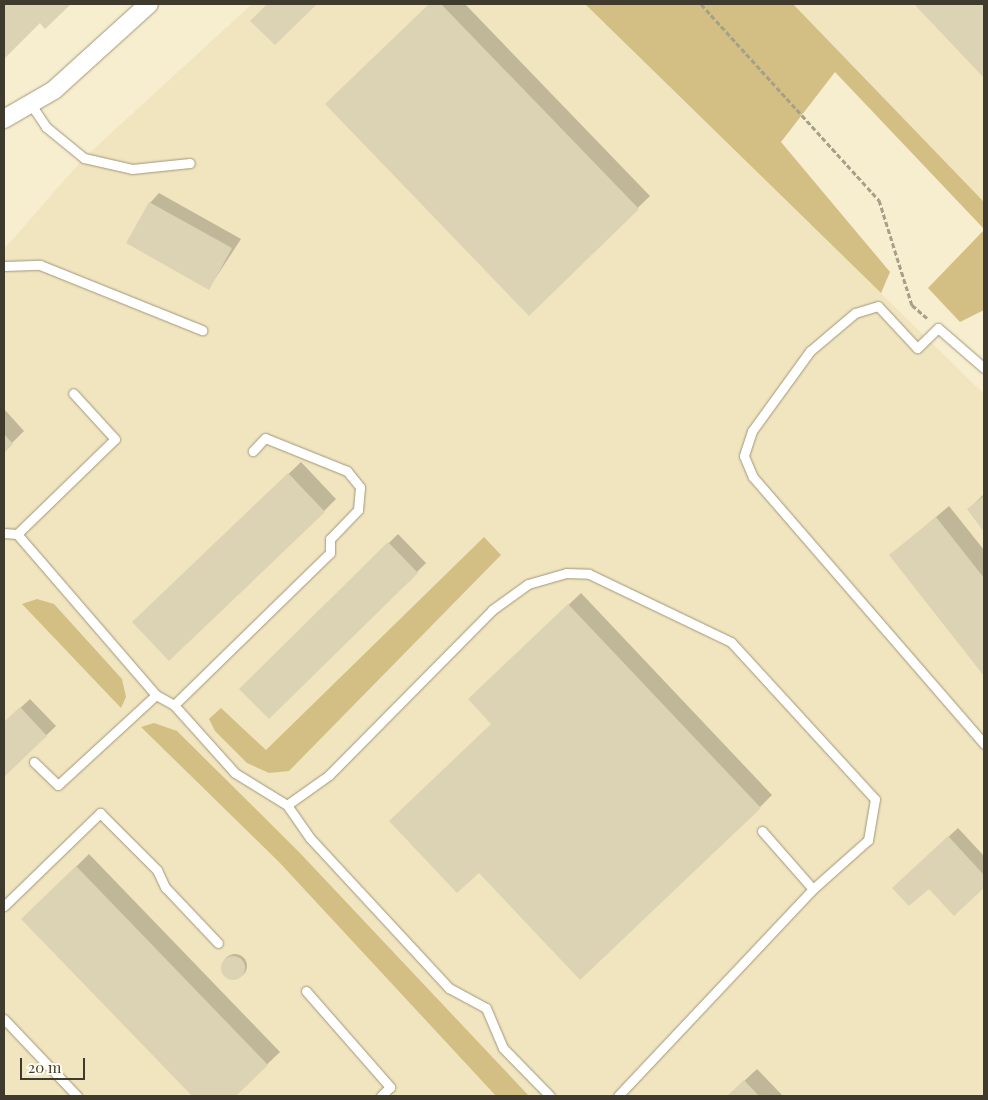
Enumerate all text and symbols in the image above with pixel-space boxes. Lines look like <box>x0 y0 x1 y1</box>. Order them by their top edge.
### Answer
scale bar <box>22 1048 88 1080</box>
text: 20 m <box>28 1057 61 1077</box>

